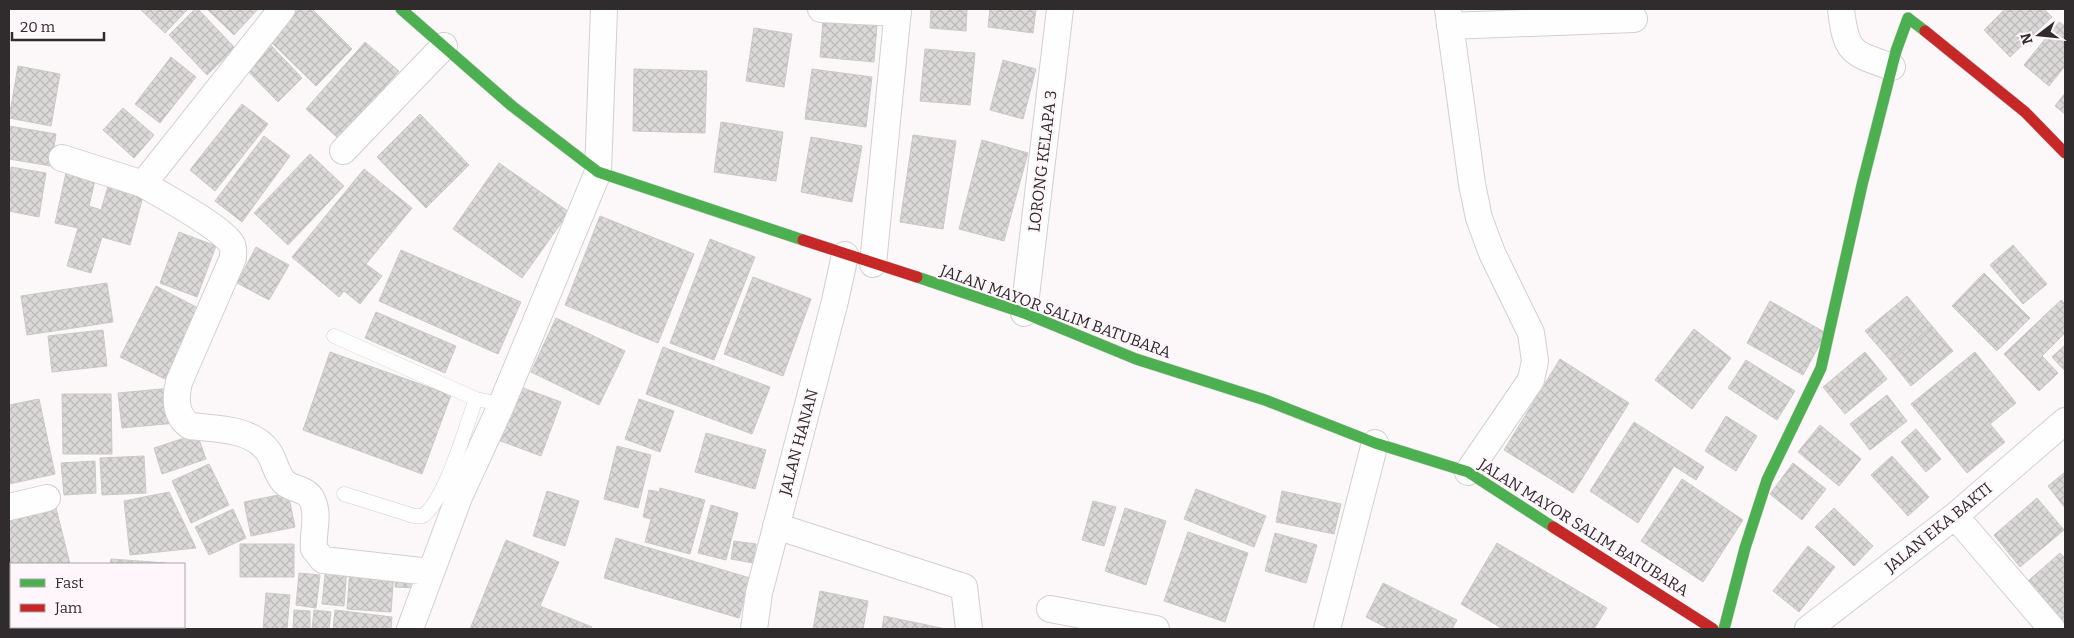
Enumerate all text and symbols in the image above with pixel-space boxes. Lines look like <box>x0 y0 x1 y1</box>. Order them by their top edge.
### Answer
scale bar <box>12 10 105 42</box>
north arrow <box>2014 10 2064 60</box>
text: 20 m <box>20 18 56 36</box>
text: N <box>2017 31 2037 46</box>
street label: LORONG KELAPA 3 <box>1024 89 1061 233</box>
street label: JALAN MAYOR SALIM BATUBARA <box>937 260 1175 362</box>
street label: JALAN HANAN <box>775 386 822 498</box>
street label: JALAN MAYOR SALIM BATUBARA <box>1474 454 1693 601</box>
street label: JALAN EKA BAKTI <box>1880 478 1996 577</box>
legend <box>10 563 185 628</box>
text: Fast <box>55 574 84 592</box>
text: Jam <box>54 599 83 617</box>

